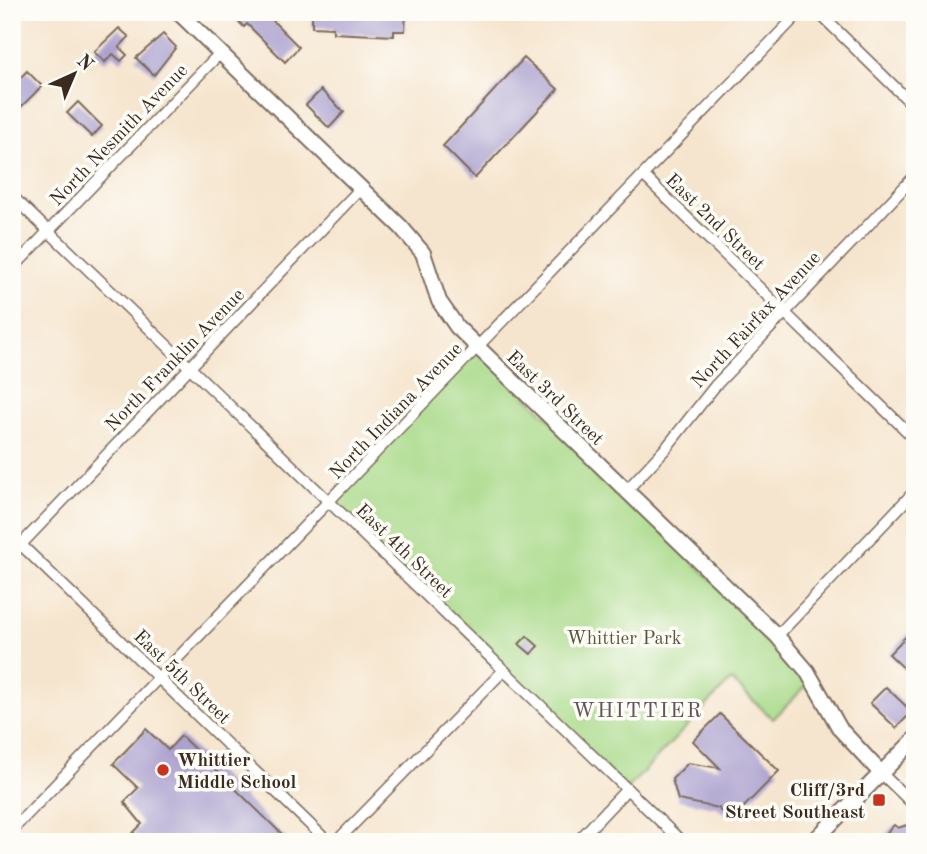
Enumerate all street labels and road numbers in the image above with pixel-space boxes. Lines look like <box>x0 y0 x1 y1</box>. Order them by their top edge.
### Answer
street label: North Nesmith Avenue <box>44 58 192 210</box>
street label: East 2nd Street <box>661 171 767 275</box>
street label: North Fairfax Avenue <box>689 249 825 393</box>
street label: North Franklin Avenue <box>103 286 249 436</box>
street label: North Indiana Avenue <box>327 340 467 484</box>
street label: East 3rd Street <box>502 348 607 450</box>
street label: East 4th Street <box>351 501 455 603</box>
street label: East 5th Street <box>129 627 233 729</box>

